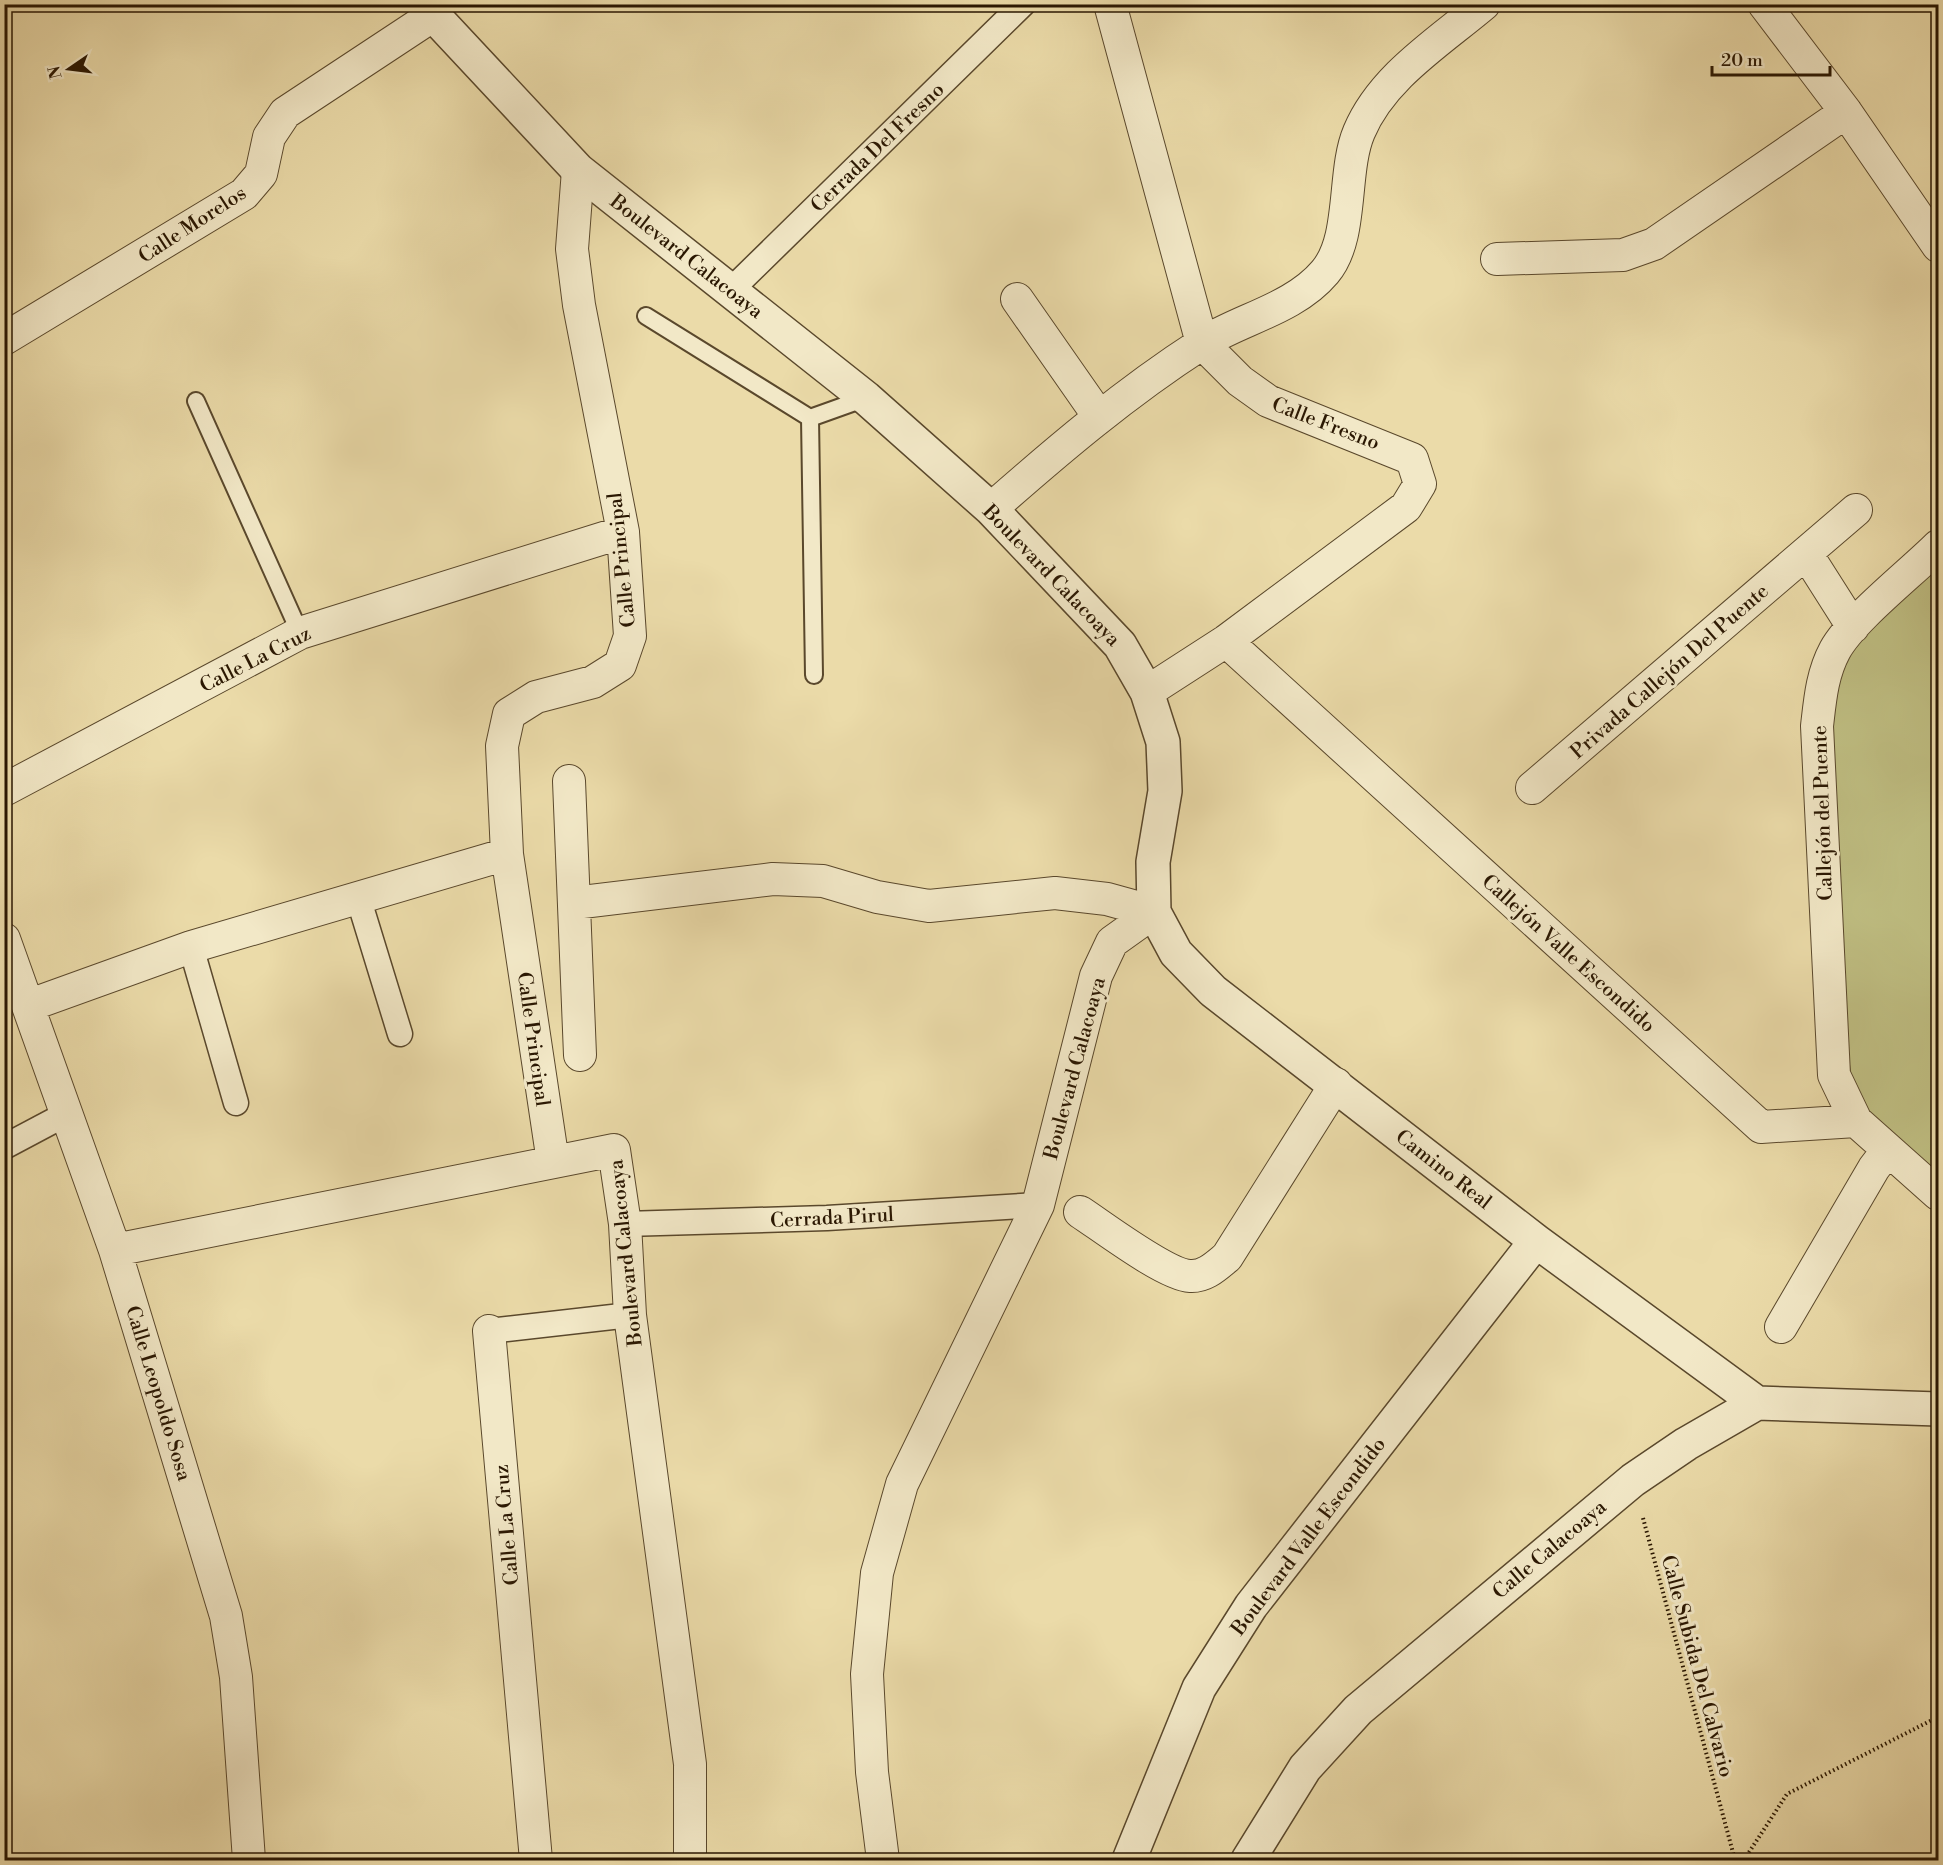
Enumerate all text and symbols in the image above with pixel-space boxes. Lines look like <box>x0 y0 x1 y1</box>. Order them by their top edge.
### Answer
north arrow <box>39 39 99 99</box>
scale bar <box>1712 39 1830 77</box>
text: 20 m <box>1721 49 1763 72</box>
text: N <box>44 63 67 81</box>
street label: Cerrada Del Fresno <box>806 78 950 218</box>
street label: Calle Morelos <box>134 181 251 269</box>
street label: Boulevard Calacoaya <box>604 189 768 325</box>
street label: Calle Fresno <box>1268 392 1383 456</box>
street label: Calle Principal <box>603 491 642 629</box>
street label: Boulevard Calacoaya <box>976 499 1126 653</box>
street label: Privada Callejón Del Puente <box>1566 579 1774 765</box>
street label: Calle La Cruz <box>196 622 315 699</box>
street label: Callejón del Puente <box>1808 725 1839 901</box>
street label: Callejón Valle Escondido <box>1476 870 1660 1039</box>
street label: Calle Principal <box>511 970 554 1108</box>
street label: Boulevard Calacoaya <box>1039 974 1112 1163</box>
street label: Camino Real <box>1390 1125 1496 1215</box>
street label: Boulevard Calacoaya <box>604 1157 649 1348</box>
street label: Cerrada Pirul <box>770 1203 895 1234</box>
street label: Calle Leopoldo Sosa <box>119 1303 196 1485</box>
street label: Boulevard Valle Escondido <box>1226 1433 1392 1642</box>
street label: Calle La Cruz <box>490 1463 525 1586</box>
street label: Calle Calacoaya <box>1488 1495 1613 1605</box>
street label: Calle Subida Del Calvario <box>1655 1553 1738 1780</box>

